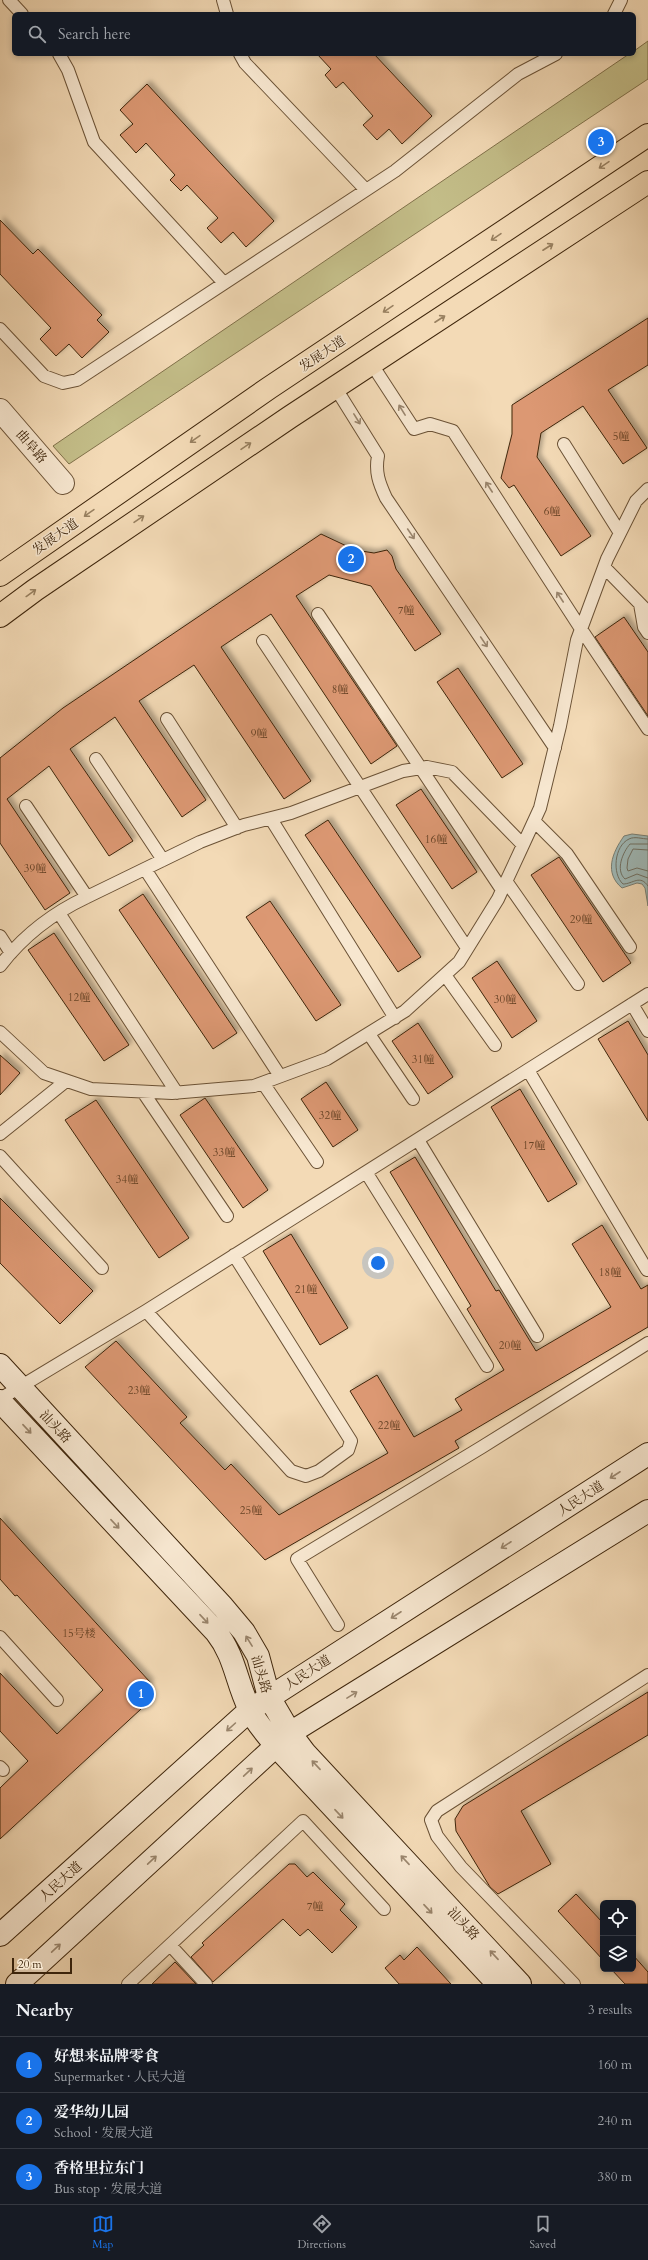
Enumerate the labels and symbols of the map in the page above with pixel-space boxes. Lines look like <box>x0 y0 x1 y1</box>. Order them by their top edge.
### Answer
pin: 3 <box>588 127 614 157</box>
one-way arrow <box>599 161 610 169</box>
one-way arrow <box>491 233 502 241</box>
one-way arrow <box>542 243 553 251</box>
one-way arrow <box>382 305 393 313</box>
one-way arrow <box>434 314 445 323</box>
street label: 发展大道 <box>296 332 349 376</box>
one-way arrow <box>398 405 406 416</box>
one-way arrow <box>353 414 361 425</box>
street label: 曲阜路 <box>12 426 51 467</box>
house number: 5幢 <box>613 429 629 444</box>
one-way arrow <box>190 435 201 443</box>
one-way arrow <box>240 442 251 450</box>
one-way arrow <box>485 482 493 493</box>
house number: 6幢 <box>544 504 560 519</box>
one-way arrow <box>83 509 94 517</box>
street label: 发展大道 <box>29 515 82 559</box>
one-way arrow <box>133 515 144 524</box>
one-way arrow <box>407 528 415 539</box>
pin: 2 <box>338 544 364 574</box>
one-way arrow <box>26 589 37 597</box>
one-way arrow <box>555 591 563 603</box>
house number: 7幢 <box>398 603 414 618</box>
one-way arrow <box>479 636 488 647</box>
house number: 8幢 <box>332 682 348 697</box>
house number: 9幢 <box>251 726 267 741</box>
house number: 16幢 <box>425 832 447 847</box>
house number: 39幢 <box>24 861 46 876</box>
house number: 29幢 <box>570 912 592 927</box>
house number: 12幢 <box>68 990 90 1005</box>
house number: 30幢 <box>494 992 516 1007</box>
house number: 31幢 <box>412 1052 434 1067</box>
house number: 32幢 <box>319 1108 341 1123</box>
house number: 17幢 <box>523 1138 545 1153</box>
house number: 33幢 <box>213 1145 235 1160</box>
house number: 34幢 <box>116 1172 138 1187</box>
your location <box>368 1253 388 1273</box>
house number: 18幢 <box>599 1265 621 1280</box>
house number: 21幢 <box>295 1282 317 1297</box>
house number: 20幢 <box>499 1338 521 1353</box>
house number: 23幢 <box>128 1383 150 1398</box>
street label: 汕头路 <box>35 1406 75 1447</box>
house number: 22幢 <box>378 1418 400 1433</box>
one-way arrow <box>22 1424 31 1434</box>
one-way arrow <box>609 1472 621 1480</box>
street label: 人民大道 <box>554 1477 607 1521</box>
house number: 25幢 <box>240 1503 262 1518</box>
one-way arrow <box>110 1519 120 1529</box>
one-way arrow <box>500 1541 511 1550</box>
one-way arrow <box>390 1612 402 1620</box>
one-way arrow <box>199 1614 209 1624</box>
house number: 15号楼 <box>62 1626 96 1641</box>
one-way arrow <box>245 1635 253 1646</box>
street label: 人民大道 <box>281 1651 334 1695</box>
street label: 汕头路 <box>247 1653 275 1696</box>
pin: 1 <box>128 1679 154 1709</box>
one-way arrow <box>346 1691 357 1700</box>
one-way arrow <box>225 1723 236 1732</box>
one-way arrow <box>312 1760 321 1770</box>
one-way arrow <box>242 1768 253 1777</box>
one-way arrow <box>334 1809 344 1819</box>
one-way arrow <box>400 1855 410 1865</box>
one-way arrow <box>147 1856 157 1865</box>
street label: 人民大道 <box>35 1858 86 1906</box>
house number: 7幢 <box>307 1899 323 1914</box>
street label: 汕头路 <box>443 1903 483 1944</box>
one-way arrow <box>423 1904 433 1914</box>
one-way arrow <box>51 1943 61 1953</box>
one-way arrow <box>489 1950 498 1961</box>
scale bar <box>12 1956 72 1975</box>

